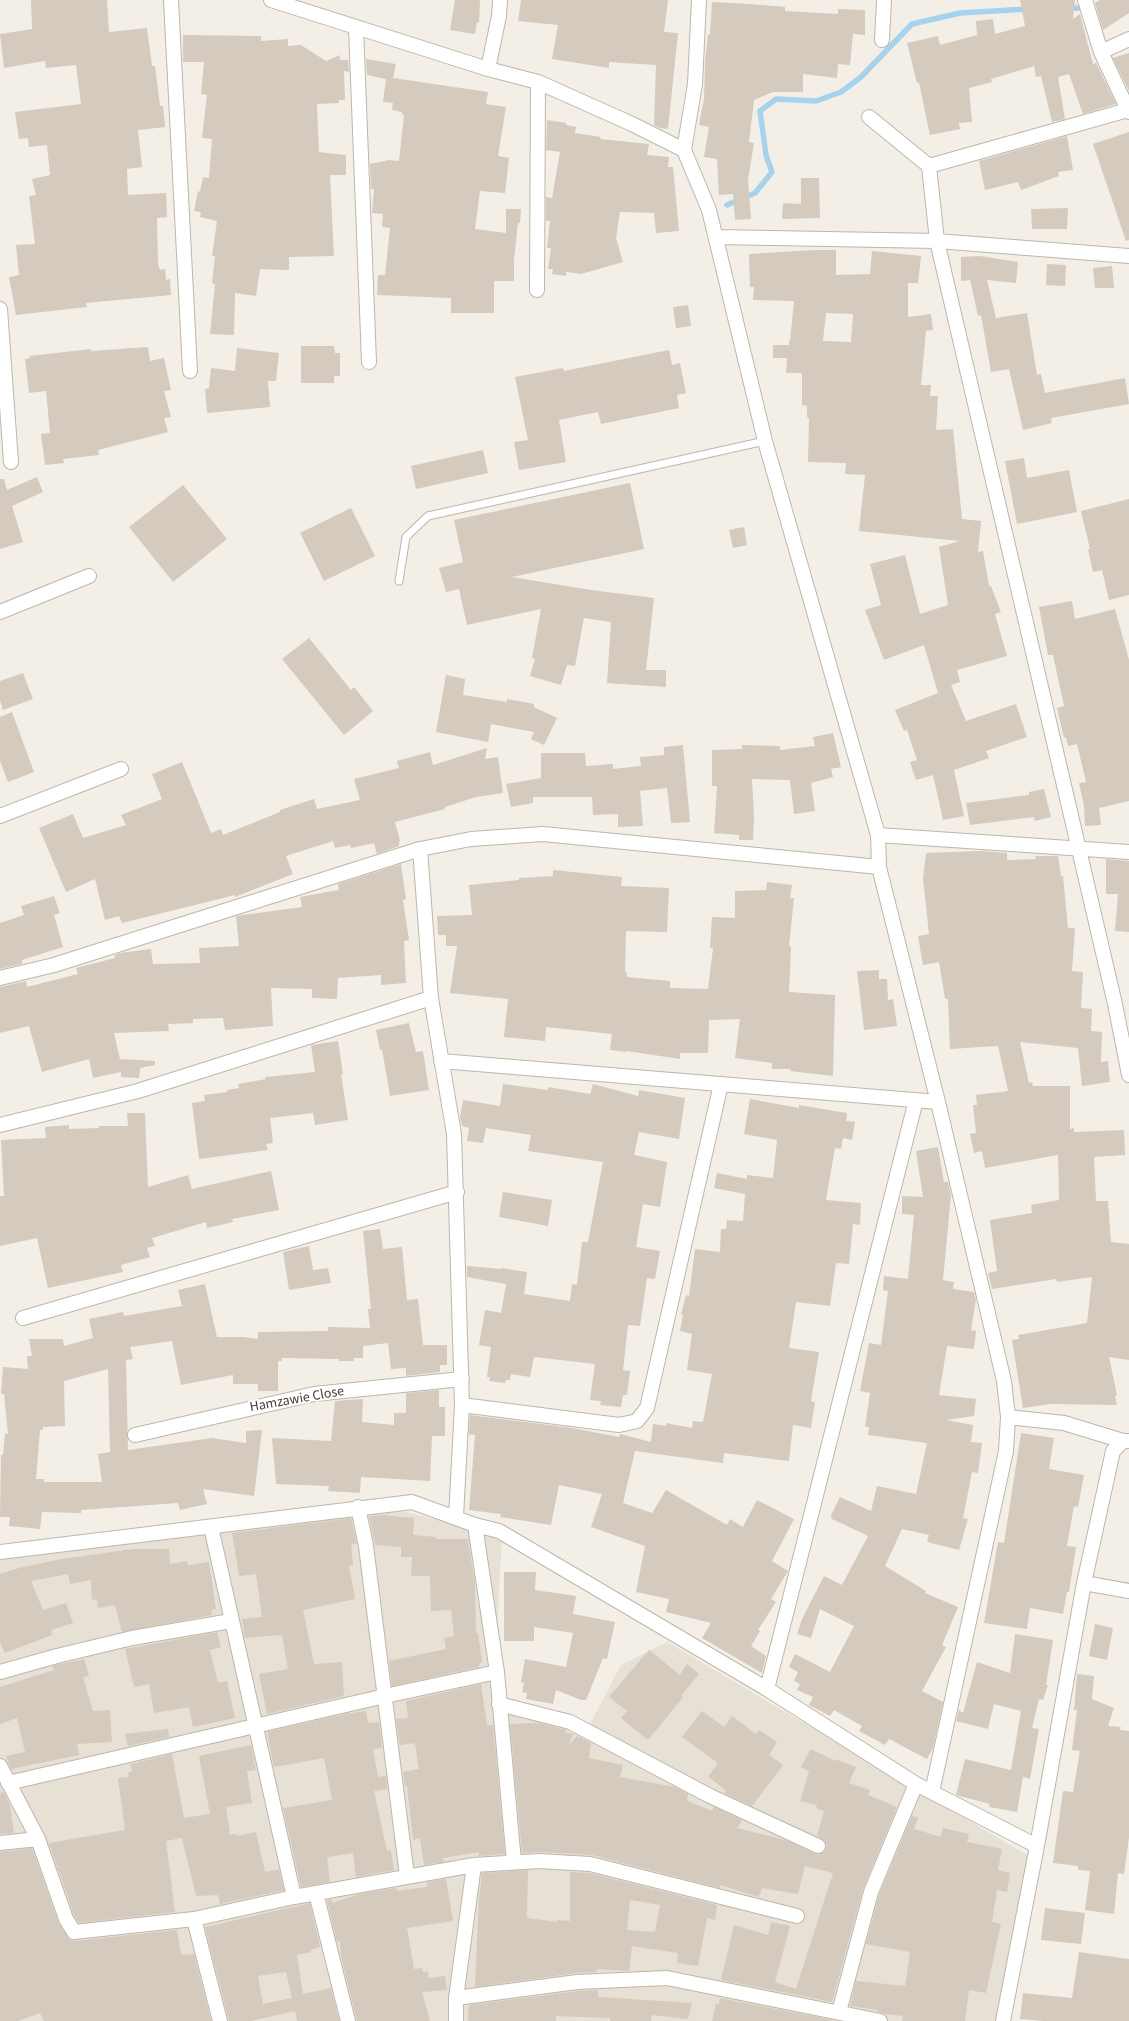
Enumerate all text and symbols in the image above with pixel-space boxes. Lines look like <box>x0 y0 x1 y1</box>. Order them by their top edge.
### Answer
street label: Hamzawie Close <box>248 1383 346 1417</box>

